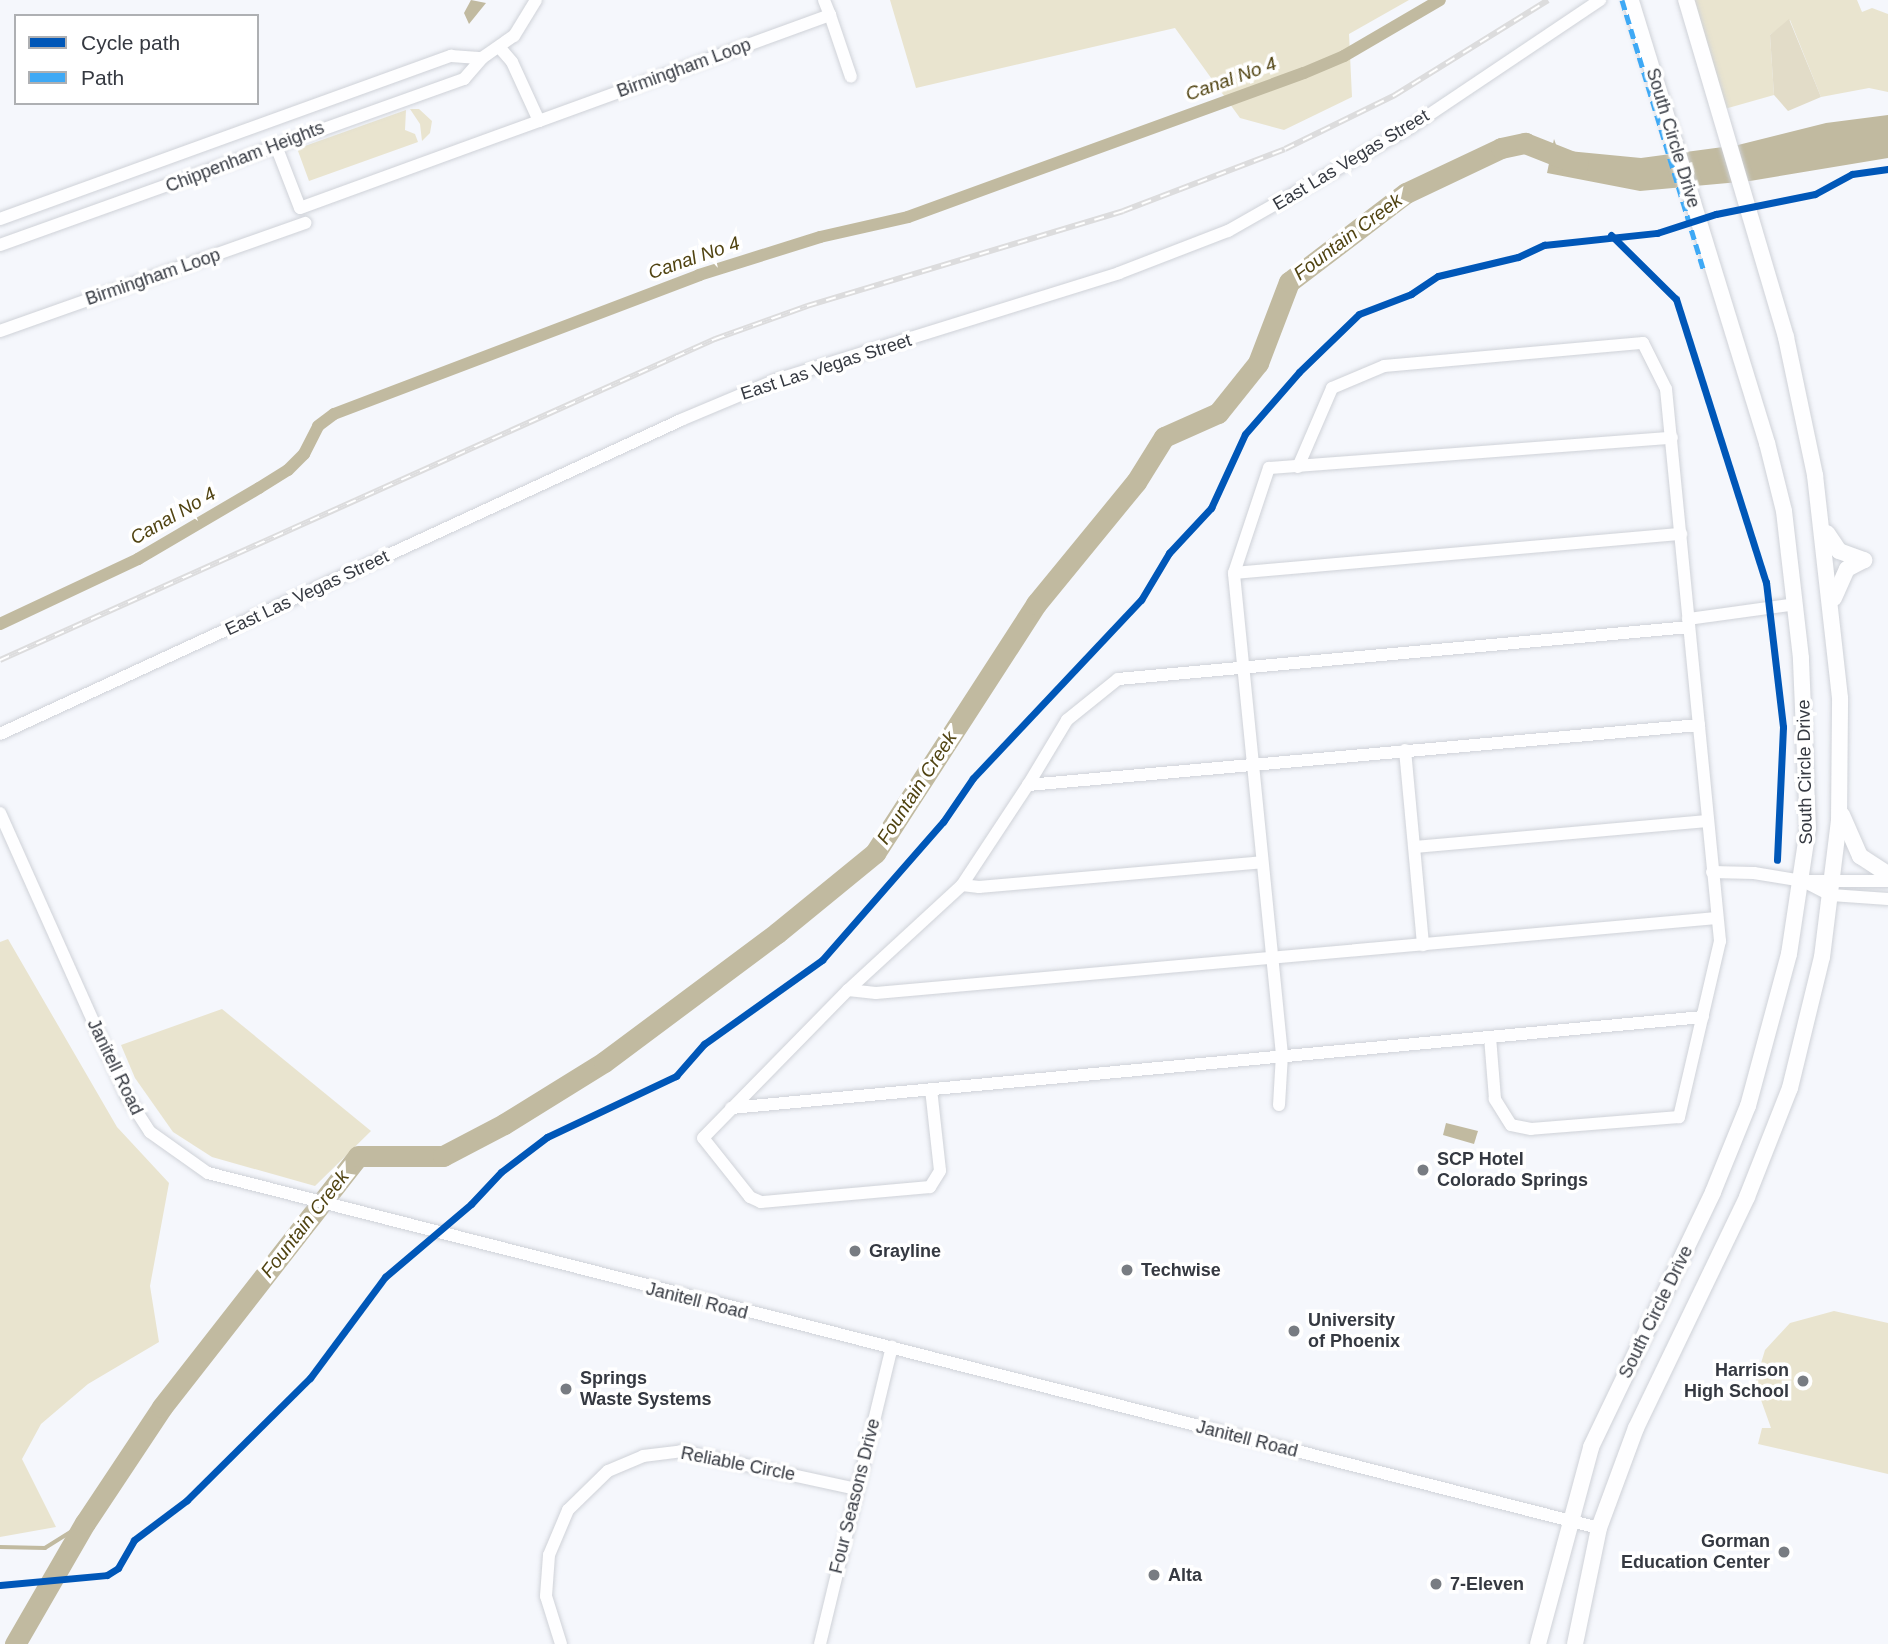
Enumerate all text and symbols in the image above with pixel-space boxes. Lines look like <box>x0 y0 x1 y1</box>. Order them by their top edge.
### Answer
legend <box>14 14 259 105</box>
text: Cycle path <box>81 31 180 54</box>
street label: Birmingham Loop <box>614 34 754 102</box>
water label: Canal No 4 <box>1182 52 1280 106</box>
street label: South Circle Drive <box>1641 65 1705 211</box>
text: Path <box>81 66 124 89</box>
street label: East Las Vegas Street <box>1269 105 1433 215</box>
street label: Chippenham Heights <box>163 117 327 197</box>
water label: Fountain Creek <box>1289 189 1407 285</box>
water label: Canal No 4 <box>645 232 743 284</box>
street label: Birmingham Loop <box>83 244 223 310</box>
street label: East Las Vegas Street <box>738 329 914 405</box>
water label: Canal No 4 <box>126 482 220 550</box>
street label: East Las Vegas Street <box>222 546 392 640</box>
street label: South Circle Drive <box>1793 699 1817 845</box>
water label: Fountain Creek <box>872 727 962 849</box>
street label: Janitell Road <box>82 1016 148 1118</box>
place label: SCP Hotel Colorado Springs <box>1437 1149 1588 1192</box>
marker: SCP Hotel Colorado Springs <box>1415 1162 1431 1178</box>
water label: Fountain Creek <box>256 1166 354 1282</box>
place label: Grayline <box>869 1240 941 1262</box>
street label: South Circle Drive <box>1615 1242 1697 1382</box>
marker: Grayline <box>847 1243 863 1259</box>
place label: Techwise <box>1141 1259 1221 1281</box>
marker: Techwise <box>1119 1262 1135 1278</box>
street label: Janitell Road <box>644 1278 750 1324</box>
place label: University of Phoenix <box>1308 1310 1400 1352</box>
marker: University of Phoenix <box>1286 1323 1302 1339</box>
place label: Harrison High School <box>1684 1360 1789 1402</box>
place label: Springs Waste Systems <box>580 1368 711 1410</box>
marker: Harrison High School <box>1795 1373 1811 1389</box>
marker: Springs Waste Systems <box>558 1381 574 1397</box>
street label: Four Seasons Drive <box>825 1416 885 1576</box>
street label: Janitell Road <box>1194 1416 1300 1462</box>
street label: Reliable Circle <box>679 1442 797 1486</box>
place label: Gorman Education Center <box>1621 1531 1770 1574</box>
marker: Gorman Education Center <box>1776 1544 1792 1560</box>
place label: Alta <box>1168 1564 1202 1586</box>
marker: Alta <box>1146 1567 1162 1583</box>
place label: 7-Eleven <box>1450 1573 1524 1595</box>
marker: 7-Eleven <box>1428 1576 1444 1592</box>

